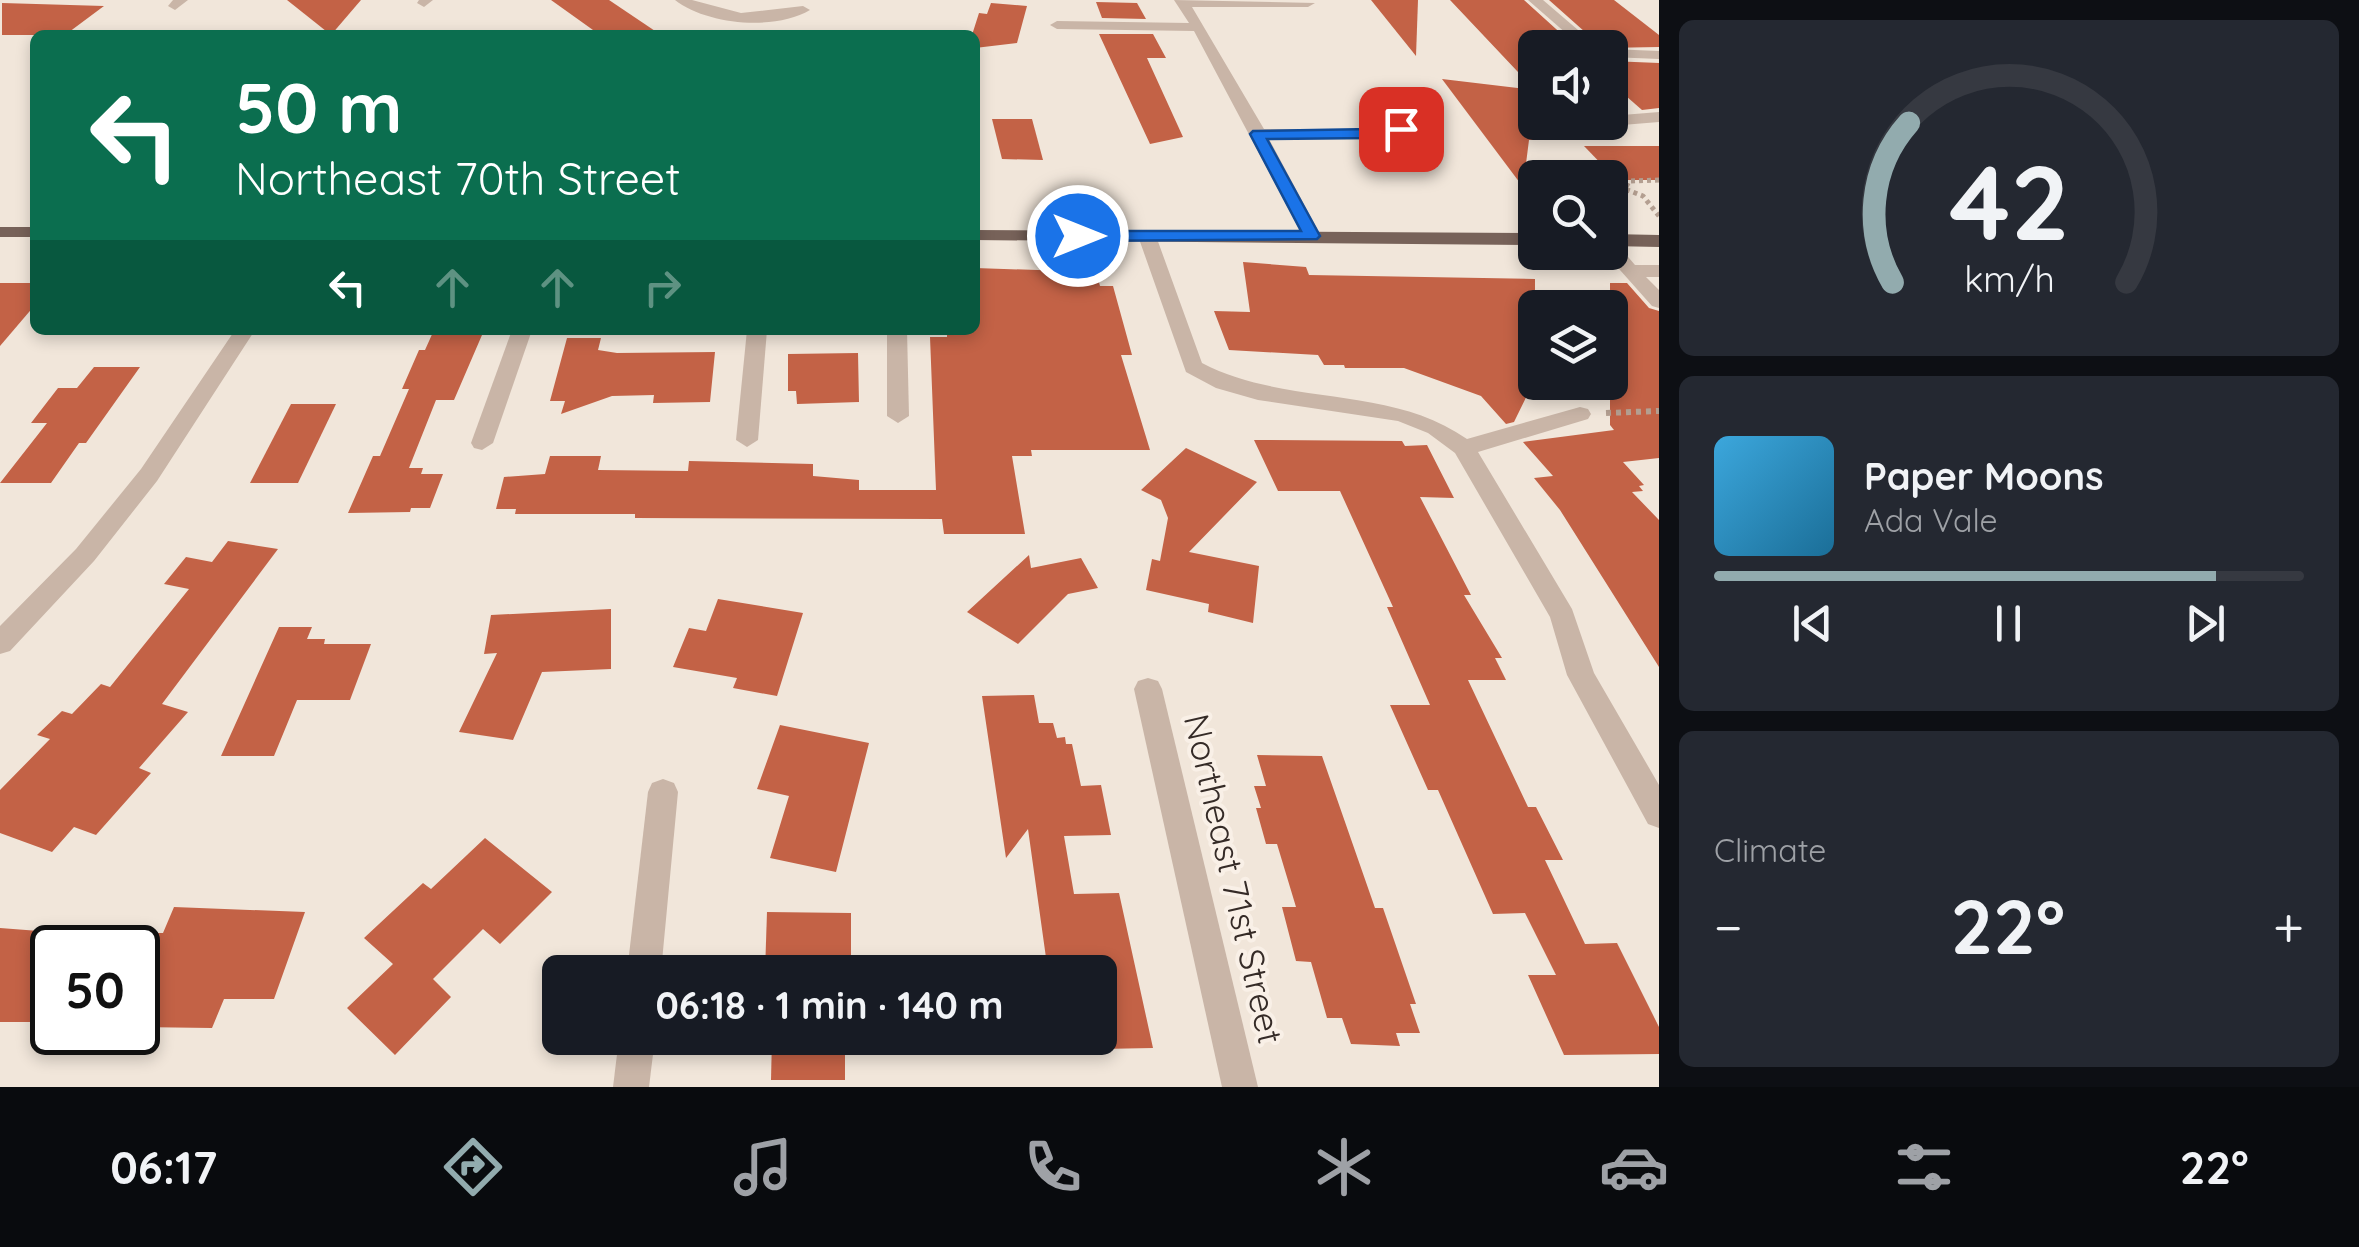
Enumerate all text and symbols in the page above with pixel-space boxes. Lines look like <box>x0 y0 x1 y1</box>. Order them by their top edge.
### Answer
map controls <box>1518 30 1628 400</box>
button: sound <box>1518 30 1628 140</box>
text: 50 m <box>235 63 402 151</box>
icon: left <box>70 70 200 200</box>
pin <box>1359 87 1444 172</box>
icon: arrive <box>1374 102 1429 157</box>
text: 42 <box>1949 136 2069 266</box>
text: Northeast 70th Street <box>235 150 681 206</box>
button: search <box>1518 160 1628 270</box>
position arrow <box>1026 184 1130 288</box>
text: km/h <box>1964 256 2054 301</box>
icon: left <box>320 260 375 315</box>
icon: ahead <box>425 260 480 315</box>
icon: ahead <box>530 260 585 315</box>
icon: right <box>635 260 690 315</box>
button: layers <box>1518 290 1628 400</box>
text: Paper Moons <box>1864 452 2104 500</box>
text: Ada Vale <box>1864 500 1998 540</box>
icon: previous <box>1785 596 1840 651</box>
icon: pause <box>1981 596 2036 651</box>
icon: next <box>2178 596 2233 651</box>
street label: Northeast 71st Street <box>1175 710 1293 1048</box>
text: Climate <box>1714 830 1826 870</box>
text: 22° <box>1950 879 2065 973</box>
text: − <box>1714 892 1743 961</box>
text: + <box>2273 892 2304 961</box>
speed limit sign: 50 <box>30 925 160 1055</box>
text: 06:18 · 1 min · 140 m <box>656 981 1003 1029</box>
icon: directions <box>438 1132 508 1202</box>
icon: music <box>728 1132 798 1202</box>
icon: phone <box>1018 1132 1088 1202</box>
icon: climate <box>1309 1132 1379 1202</box>
icon: car <box>1599 1132 1669 1202</box>
icon: filters <box>1889 1132 1959 1202</box>
text: 06:17 <box>110 1139 217 1195</box>
text: 22° <box>2180 1139 2249 1195</box>

